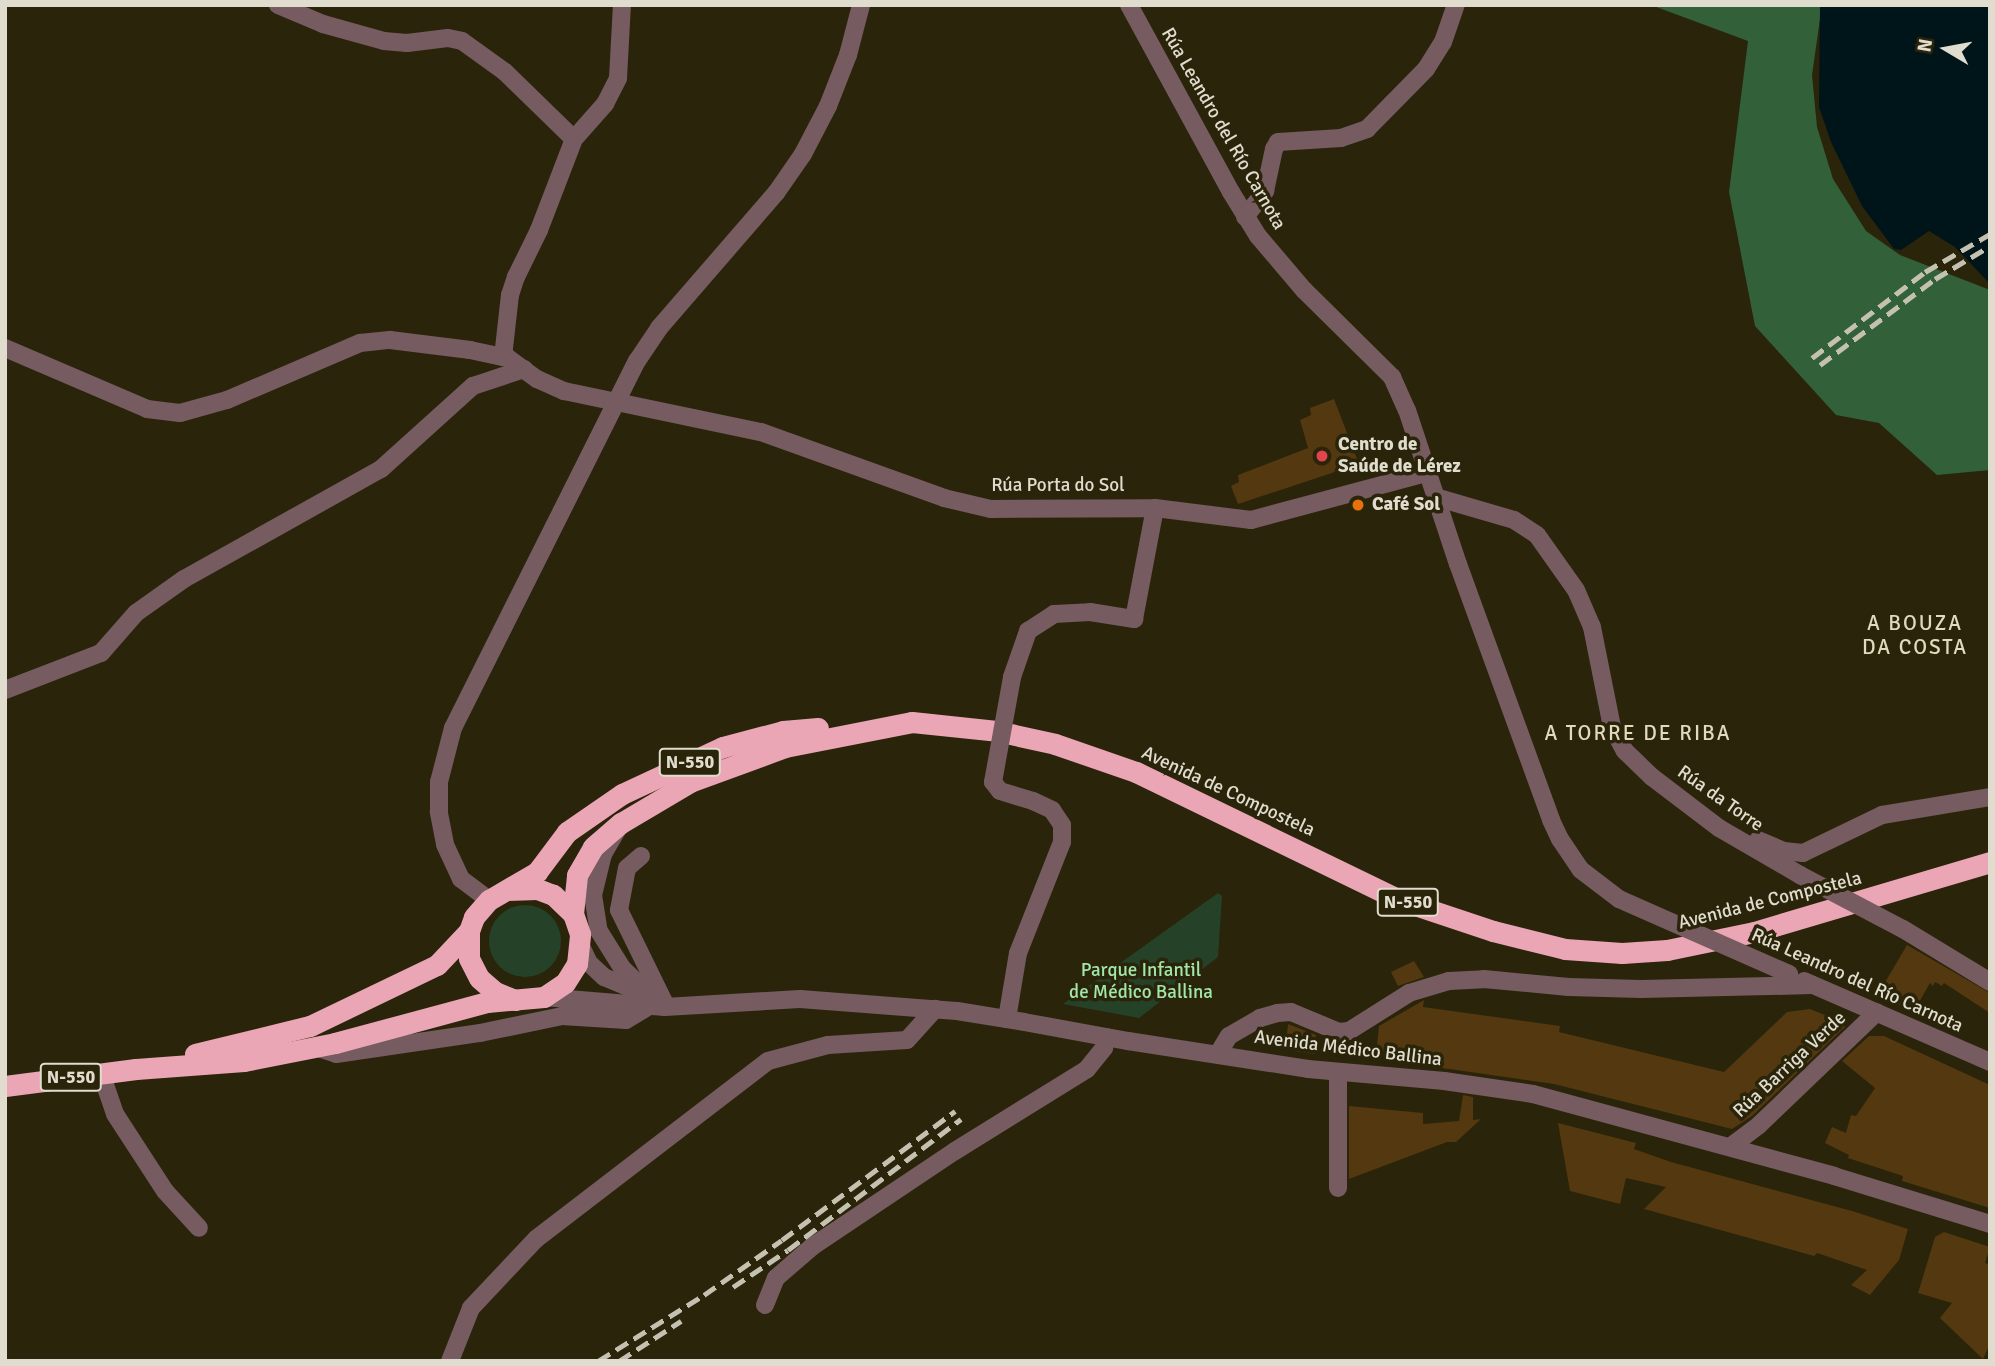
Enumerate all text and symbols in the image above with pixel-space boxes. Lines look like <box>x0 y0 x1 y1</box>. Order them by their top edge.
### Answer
north arrow <box>1911 14 1981 84</box>
street label: Rúa Leandro del Río Carnota <box>1156 24 1290 234</box>
text: N <box>1912 37 1938 54</box>
place label: Centro de Saúde de Lérez <box>1338 434 1461 478</box>
marker: Centro de Saúde de Lérez <box>1312 446 1332 466</box>
street label: Rúa Porta do Sol <box>991 475 1125 497</box>
place label: Café Sol <box>1372 494 1440 516</box>
marker: Café Sol <box>1350 497 1366 513</box>
district label: A BOUZA DA COSTA <box>1863 610 1967 660</box>
district label: A TORRE DE RIBA <box>1546 720 1730 746</box>
street label: Avenida de Compostela <box>1138 742 1318 842</box>
road number: N-550 <box>658 748 722 776</box>
street label: Rúa da Torre <box>1673 761 1767 837</box>
street label: Avenida de Compostela <box>1676 867 1864 935</box>
road number: N-550 <box>1376 888 1440 917</box>
street label: Rúa Leandro del Río Carnota <box>1748 924 1966 1038</box>
park label: Parque Infantil de Médico Ballina <box>1069 960 1213 1004</box>
street label: Rúa Barriga Verde <box>1729 1007 1851 1123</box>
street label: Avenida Médico Ballina <box>1253 1026 1443 1072</box>
road number: N-550 <box>40 1062 102 1092</box>

